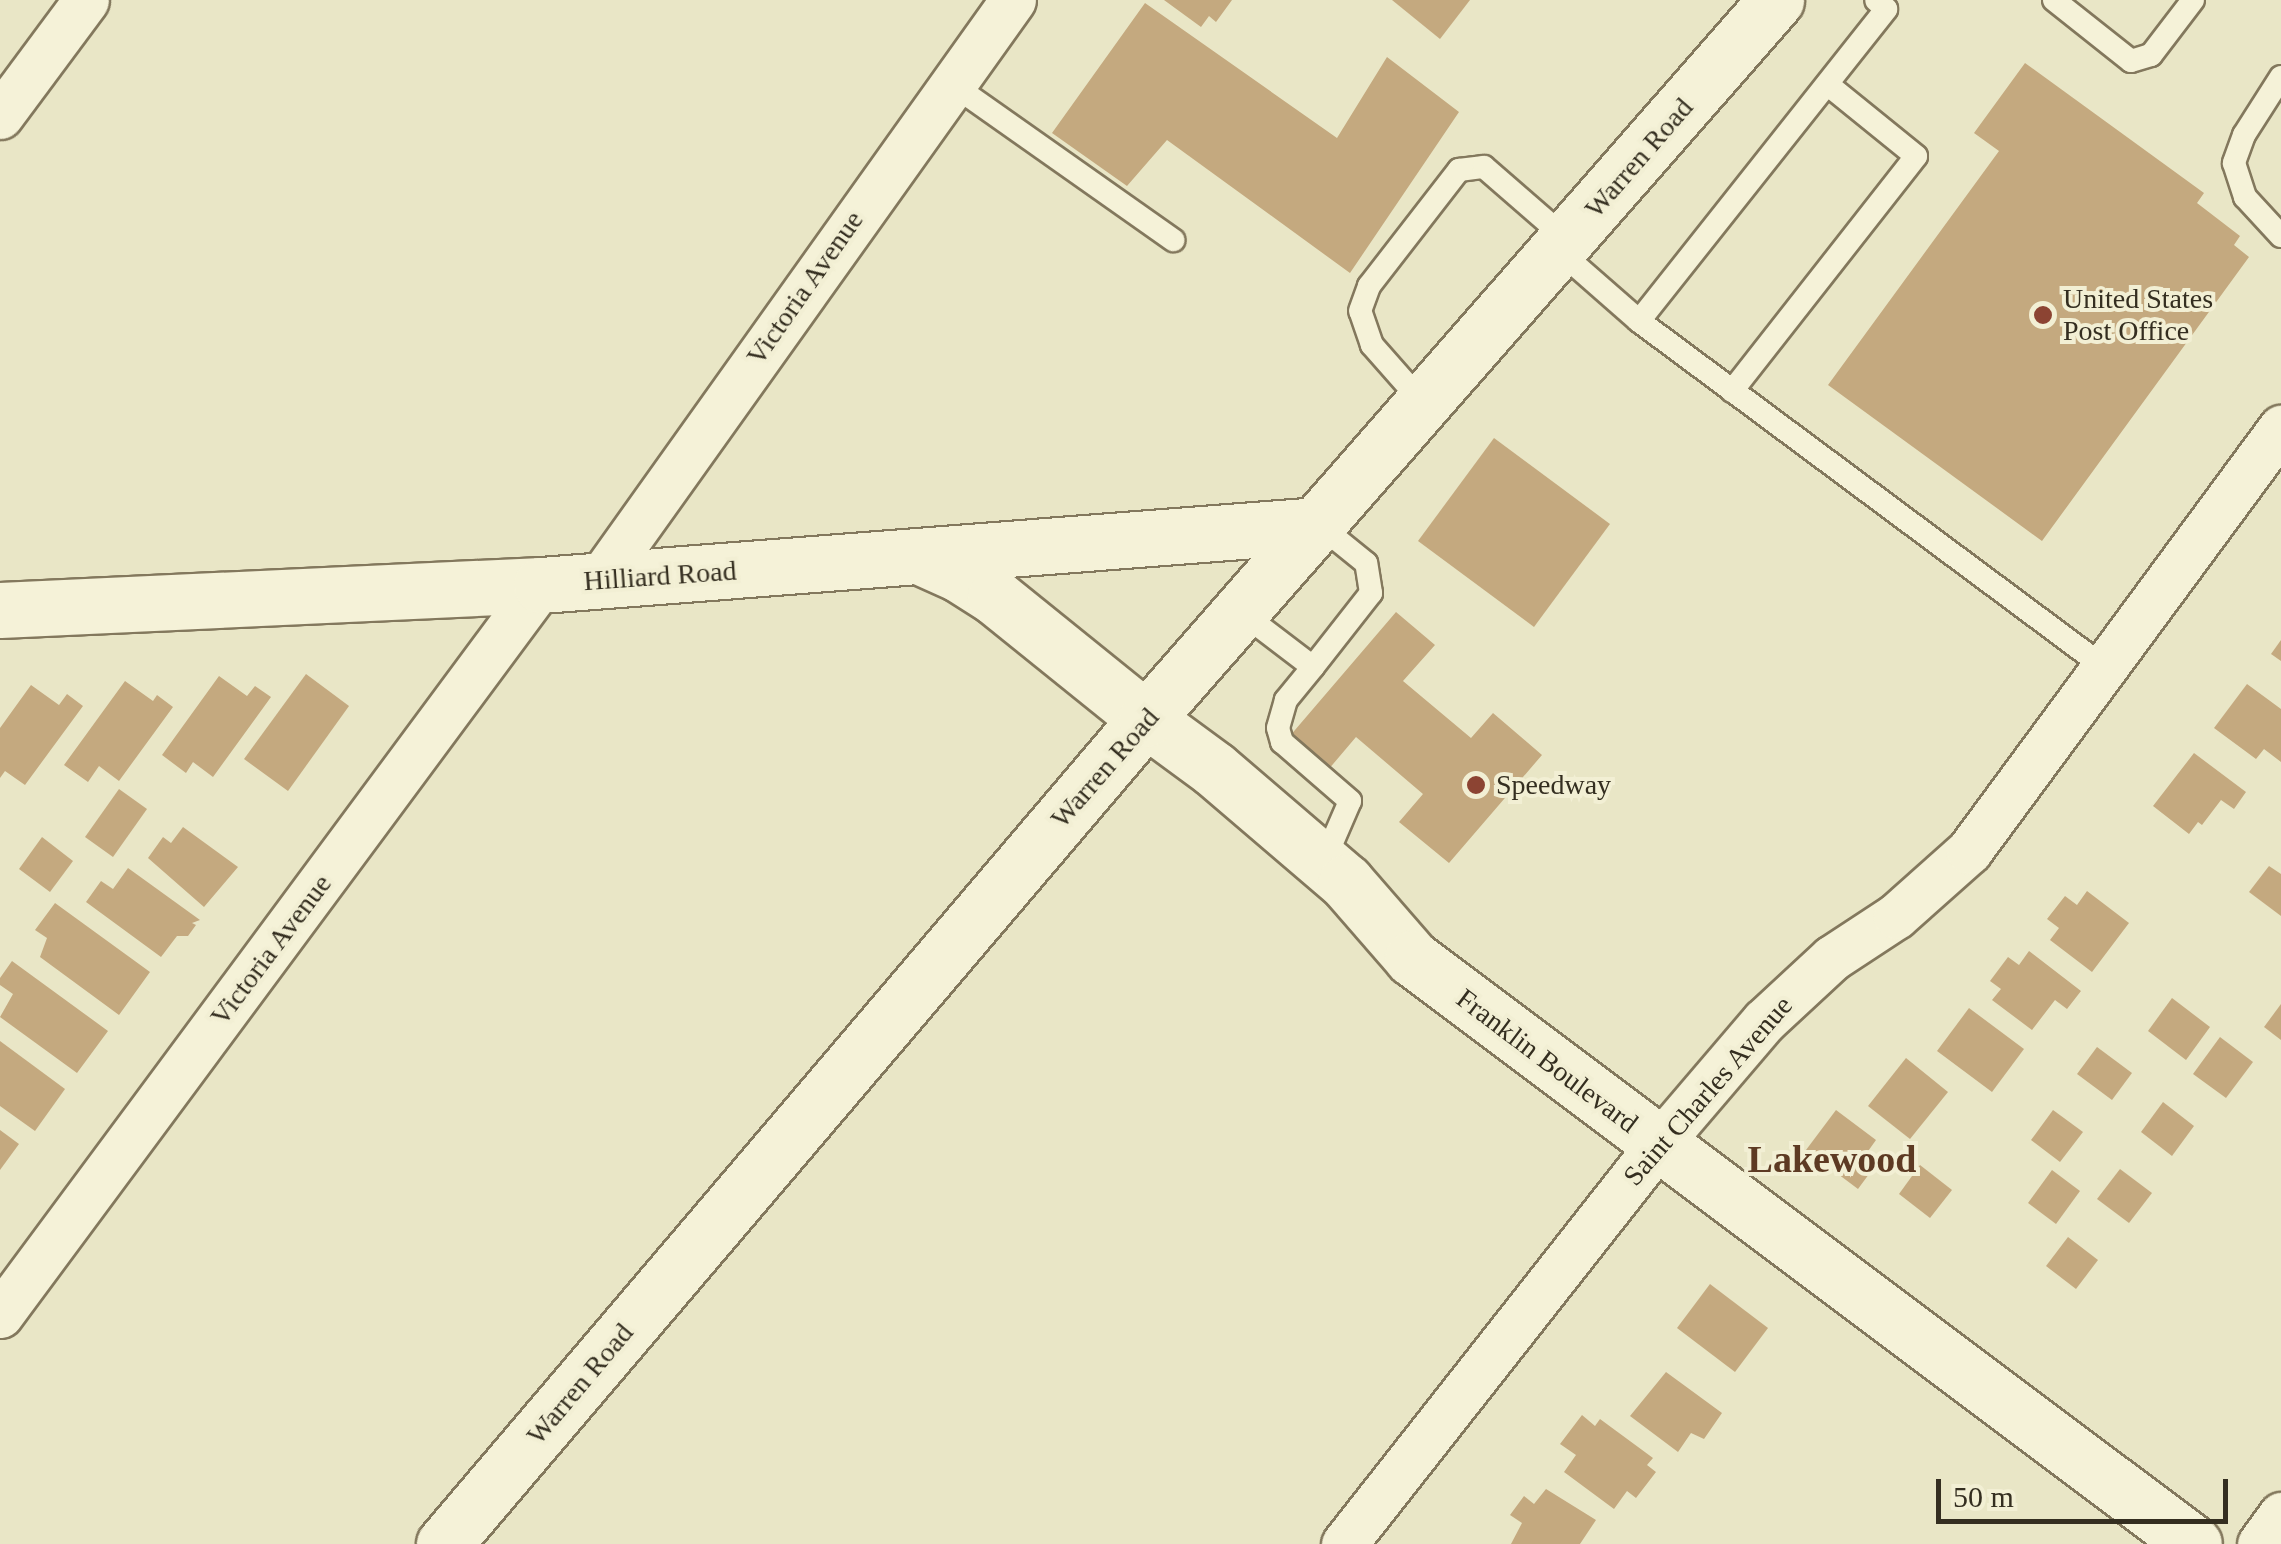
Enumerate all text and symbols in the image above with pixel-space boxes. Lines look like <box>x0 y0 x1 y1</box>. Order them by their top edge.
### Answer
street label: Warren Road <box>1578 91 1700 225</box>
street label: Victoria Avenue <box>739 204 871 372</box>
place label: United States Post Office <box>2063 282 2213 348</box>
marker: United States Post Office <box>2032 304 2054 326</box>
street label: Hilliard Road <box>582 554 738 598</box>
street label: Warren Road <box>1044 701 1166 835</box>
place label: Speedway <box>1496 768 1611 802</box>
marker: Speedway <box>1465 774 1487 796</box>
street label: Victoria Avenue <box>203 867 339 1033</box>
street label: Franklin Boulevard <box>1450 982 1644 1140</box>
street label: Saint Charles Avenue <box>1616 989 1800 1193</box>
district label: Lakewood <box>1748 1137 1916 1183</box>
street label: Warren Road <box>520 1317 640 1451</box>
scale bar <box>1941 1459 2234 1521</box>
text: 50 m <box>1953 1480 2014 1513</box>

